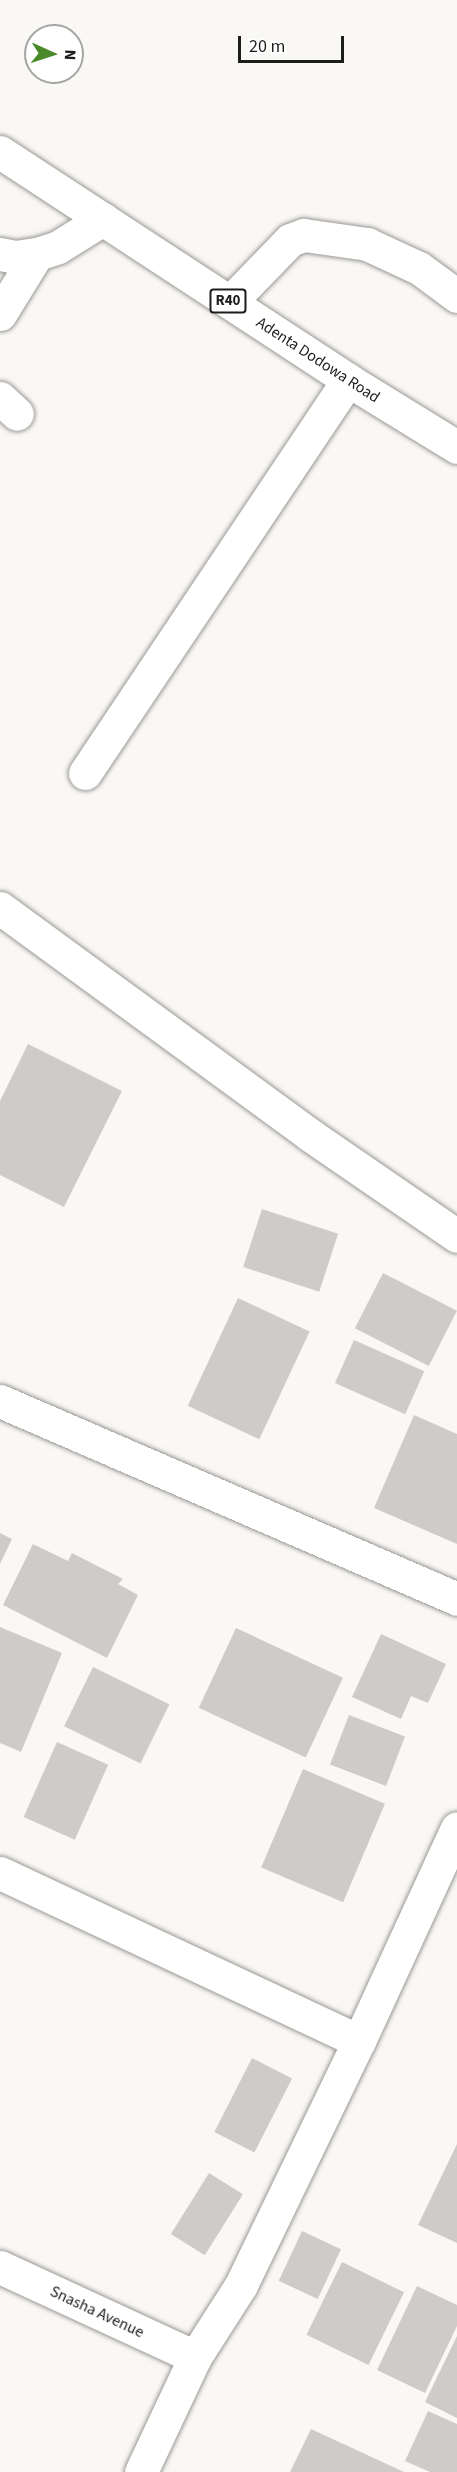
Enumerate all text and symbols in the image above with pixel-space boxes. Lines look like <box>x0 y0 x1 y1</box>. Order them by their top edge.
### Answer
north arrow <box>24 24 84 84</box>
scale bar <box>241 24 348 62</box>
text: 20 m <box>249 34 285 59</box>
text: N <box>59 49 81 61</box>
road number: R40 <box>208 289 248 313</box>
street label: Adenta Dodowa Road <box>253 313 383 407</box>
street label: Snasha Avenue <box>47 2282 147 2342</box>

